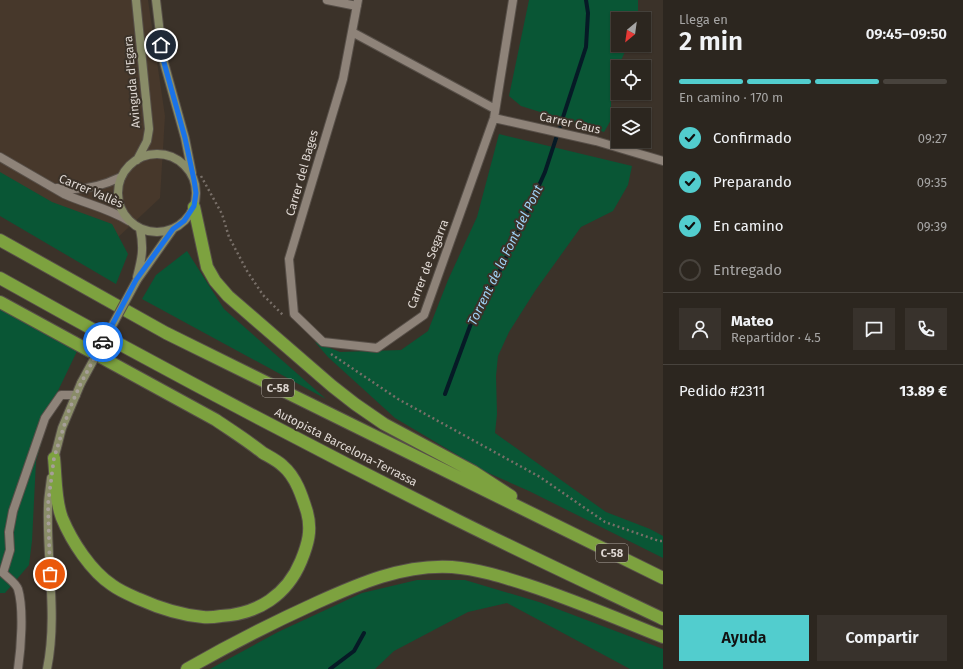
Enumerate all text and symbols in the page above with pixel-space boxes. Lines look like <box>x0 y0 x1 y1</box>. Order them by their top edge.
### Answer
north arrow <box>611 12 651 52</box>
map controls <box>611 12 651 148</box>
text: Llega en <box>679 12 728 27</box>
text: 09:45–09:50 <box>866 25 947 43</box>
text: 2 min <box>679 26 743 57</box>
pin <box>144 28 178 62</box>
icon: home <box>150 34 172 56</box>
street label: Avinguda d'Egara <box>121 35 143 129</box>
button: locate <box>611 60 651 100</box>
text: En camino · 170 m <box>679 90 783 105</box>
button: layers <box>611 108 651 148</box>
street label: Carrer Caus <box>538 109 602 137</box>
icon: check <box>679 127 701 149</box>
street label: Carrer del Bages <box>283 128 321 218</box>
text: Confirmado <box>713 129 792 147</box>
text: 09:27 <box>918 131 947 146</box>
street label: Carrer Vallès <box>57 171 125 211</box>
icon: check <box>679 171 701 193</box>
text: Preparando <box>713 173 792 191</box>
text: 09:35 <box>917 175 947 190</box>
water label: Torrent de la Font del Pont <box>464 182 546 328</box>
icon: check <box>679 215 701 237</box>
street label: Carrer de Segarra <box>405 217 451 311</box>
text: En camino <box>713 217 783 235</box>
text: 09:39 <box>917 219 947 234</box>
text: Entregado <box>713 261 782 279</box>
button: person <box>679 308 721 350</box>
button: chat <box>853 308 895 350</box>
button: phone <box>905 308 947 350</box>
text: Mateo <box>731 312 774 330</box>
courier <box>83 322 123 362</box>
text: Repartidor · 4.5 <box>731 330 821 345</box>
icon: car <box>92 331 114 353</box>
road number: C-58 <box>262 379 294 397</box>
text: Pedido #2311 <box>679 382 765 400</box>
text: 13.89 € <box>899 382 947 400</box>
street label: Autopista Barcelona-Terrassa <box>272 405 420 489</box>
road number: C-58 <box>596 544 628 562</box>
pin <box>33 557 67 591</box>
icon: bag <box>39 563 61 585</box>
button: Ayuda <box>679 615 809 661</box>
button: Compartir <box>817 615 947 661</box>

